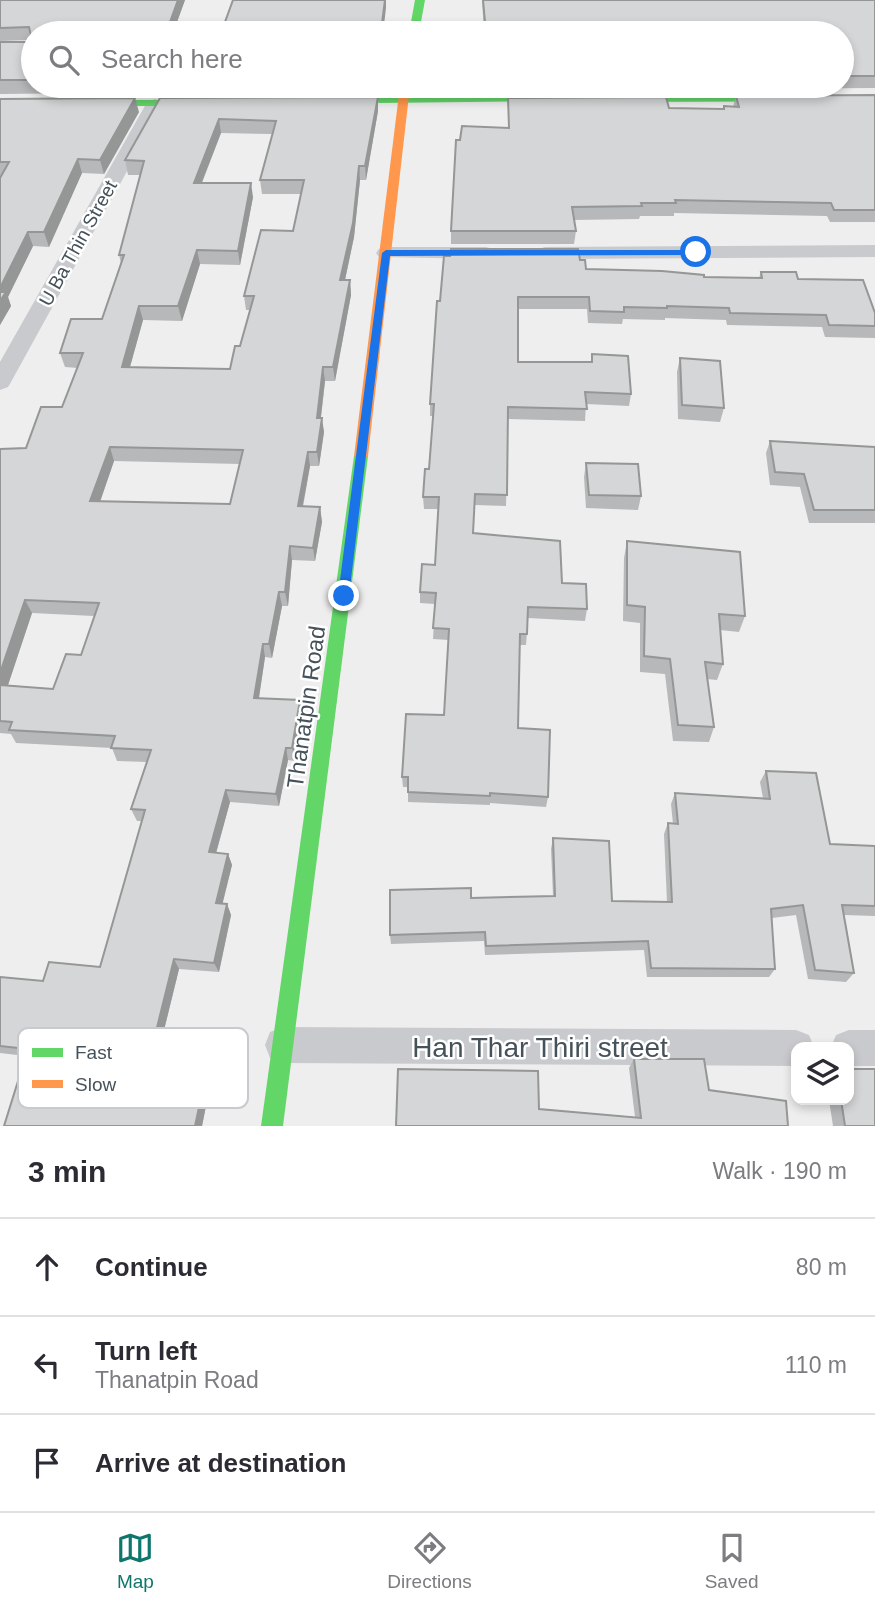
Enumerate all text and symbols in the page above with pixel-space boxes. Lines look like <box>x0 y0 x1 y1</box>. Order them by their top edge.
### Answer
search box <box>21 21 854 98</box>
icon: search <box>45 41 83 79</box>
text: Search here <box>101 44 243 74</box>
street label: U Ba Thin Street <box>35 176 121 309</box>
route start <box>680 236 711 267</box>
route end <box>328 580 359 611</box>
street label: Thanatpin Road <box>282 624 330 790</box>
legend <box>18 1028 248 1108</box>
street label: Han Thar Thiri street <box>412 1032 668 1063</box>
text: Fast <box>75 1042 113 1063</box>
map controls <box>791 1042 854 1105</box>
button: layers <box>791 1042 854 1105</box>
text: Slow <box>75 1074 116 1095</box>
text: 3 min <box>28 1155 106 1188</box>
text: Walk · 190 m <box>712 1158 847 1184</box>
icon: ahead <box>28 1248 66 1286</box>
text: Continue <box>95 1252 208 1282</box>
text: 80 m <box>796 1254 847 1280</box>
text: Turn left <box>95 1336 197 1366</box>
icon: left <box>28 1346 66 1384</box>
text: 110 m <box>785 1352 847 1378</box>
text: Thanatpin Road <box>95 1367 259 1393</box>
icon: arrive <box>28 1444 66 1482</box>
text: Arrive at destination <box>95 1448 346 1478</box>
tab: Map <box>116 1529 154 1593</box>
tab: Directions <box>387 1529 472 1593</box>
tab: Saved <box>705 1529 759 1593</box>

